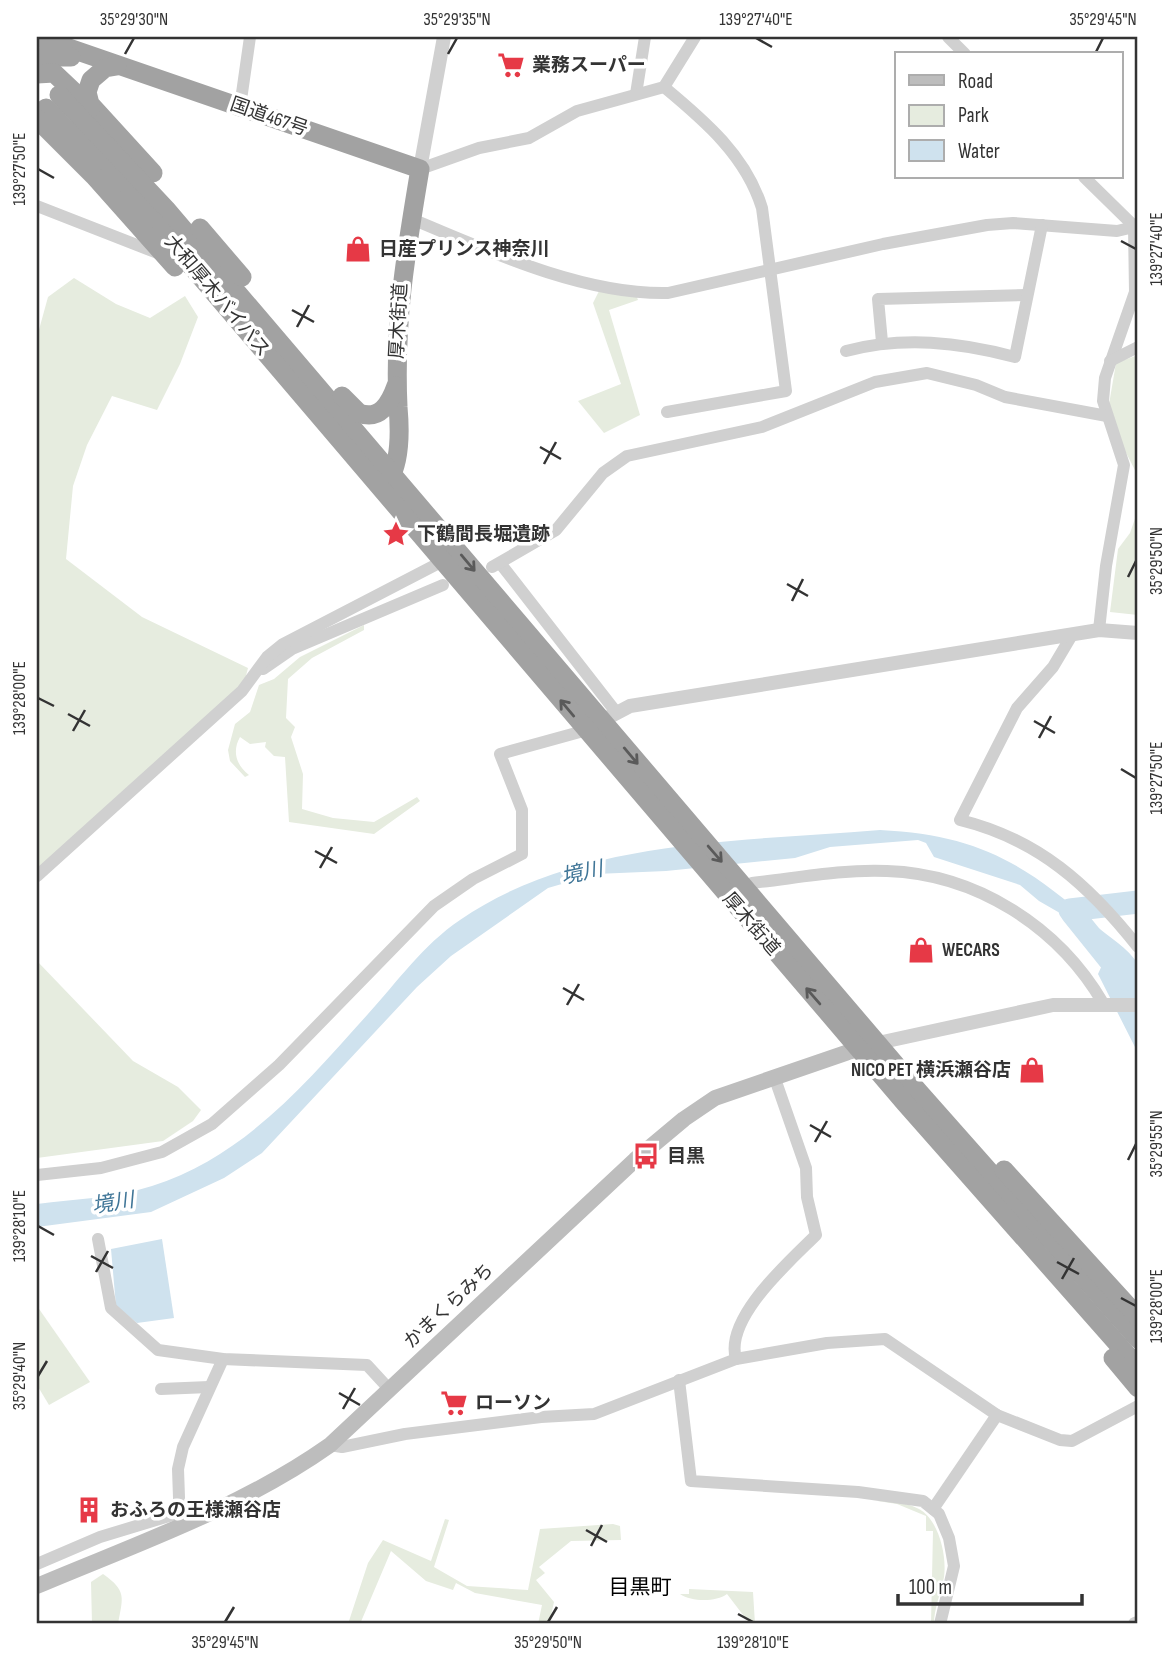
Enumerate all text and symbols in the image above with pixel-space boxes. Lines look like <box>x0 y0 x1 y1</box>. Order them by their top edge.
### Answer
text: 35°29'30"N <box>100 9 168 30</box>
text: 35°29'35"N <box>423 9 491 30</box>
text: 139°27'40"E <box>719 9 793 30</box>
text: 35°29'45"N <box>1069 9 1137 30</box>
supermarket icon: 業務スーパー <box>496 50 526 80</box>
legend <box>895 52 1122 178</box>
place label: 業務スーパー <box>532 54 646 77</box>
text: Road <box>958 69 993 94</box>
street label: 国道467号 <box>227 93 311 141</box>
text: Park <box>958 103 989 128</box>
text: 139°27'50"E <box>9 132 30 206</box>
text: Water <box>958 139 1000 164</box>
text: 139°27'40"E <box>1146 212 1167 286</box>
street label: 大和厚木バイパス <box>159 231 275 361</box>
shop icon: 日産プリンス神奈川 <box>343 234 373 264</box>
place label: 日産プリンス神奈川 <box>379 238 550 261</box>
street label: 厚木街道 <box>386 282 412 360</box>
place icon: 下鶴間長堀遺跡 <box>381 519 411 549</box>
place label: 下鶴間長堀遺跡 <box>417 523 550 546</box>
text: 35°29'50"N <box>1146 527 1167 595</box>
one-way arrow <box>460 554 476 572</box>
text: 139°28'00"E <box>9 661 30 735</box>
one-way arrow <box>560 699 576 717</box>
text: 139°27'50"E <box>1146 741 1167 815</box>
one-way arrow <box>623 746 639 764</box>
one-way arrow <box>707 845 723 863</box>
water label: 境川 <box>559 856 607 890</box>
street label: 厚木街道 <box>717 888 785 960</box>
shop icon: WECARS <box>906 935 936 965</box>
place label: WECARS <box>942 939 1000 962</box>
one-way arrow <box>805 987 821 1005</box>
shop icon: NICO PET 横浜瀬谷店 <box>1017 1055 1047 1085</box>
place label: NICO PET 横浜瀬谷店 <box>851 1059 1011 1082</box>
text: 35°29'55"N <box>1146 1110 1167 1178</box>
bus stop icon: 目黒 <box>631 1141 661 1171</box>
place label: 目黒 <box>667 1145 705 1168</box>
water label: 境川 <box>90 1187 138 1219</box>
text: 139°28'10"E <box>9 1190 30 1262</box>
street label: かまくらみち <box>399 1259 499 1353</box>
text: 139°28'00"E <box>1146 1269 1167 1343</box>
text: 35°29'40"N <box>9 1342 30 1410</box>
supermarket icon: ローソン <box>439 1388 469 1418</box>
place label: ローソン <box>475 1392 551 1415</box>
building icon: おふろの王様瀬谷店 <box>74 1495 104 1525</box>
place label: おふろの王様瀬谷店 <box>110 1499 281 1522</box>
scale bar <box>898 1563 1082 1607</box>
district label: 目黒町 <box>609 1575 672 1600</box>
text: 100 m <box>909 1575 952 1600</box>
text: 35°29'45"N <box>191 1632 259 1653</box>
text: 35°29'50"N <box>514 1632 582 1653</box>
text: 139°28'10"E <box>717 1632 789 1653</box>

